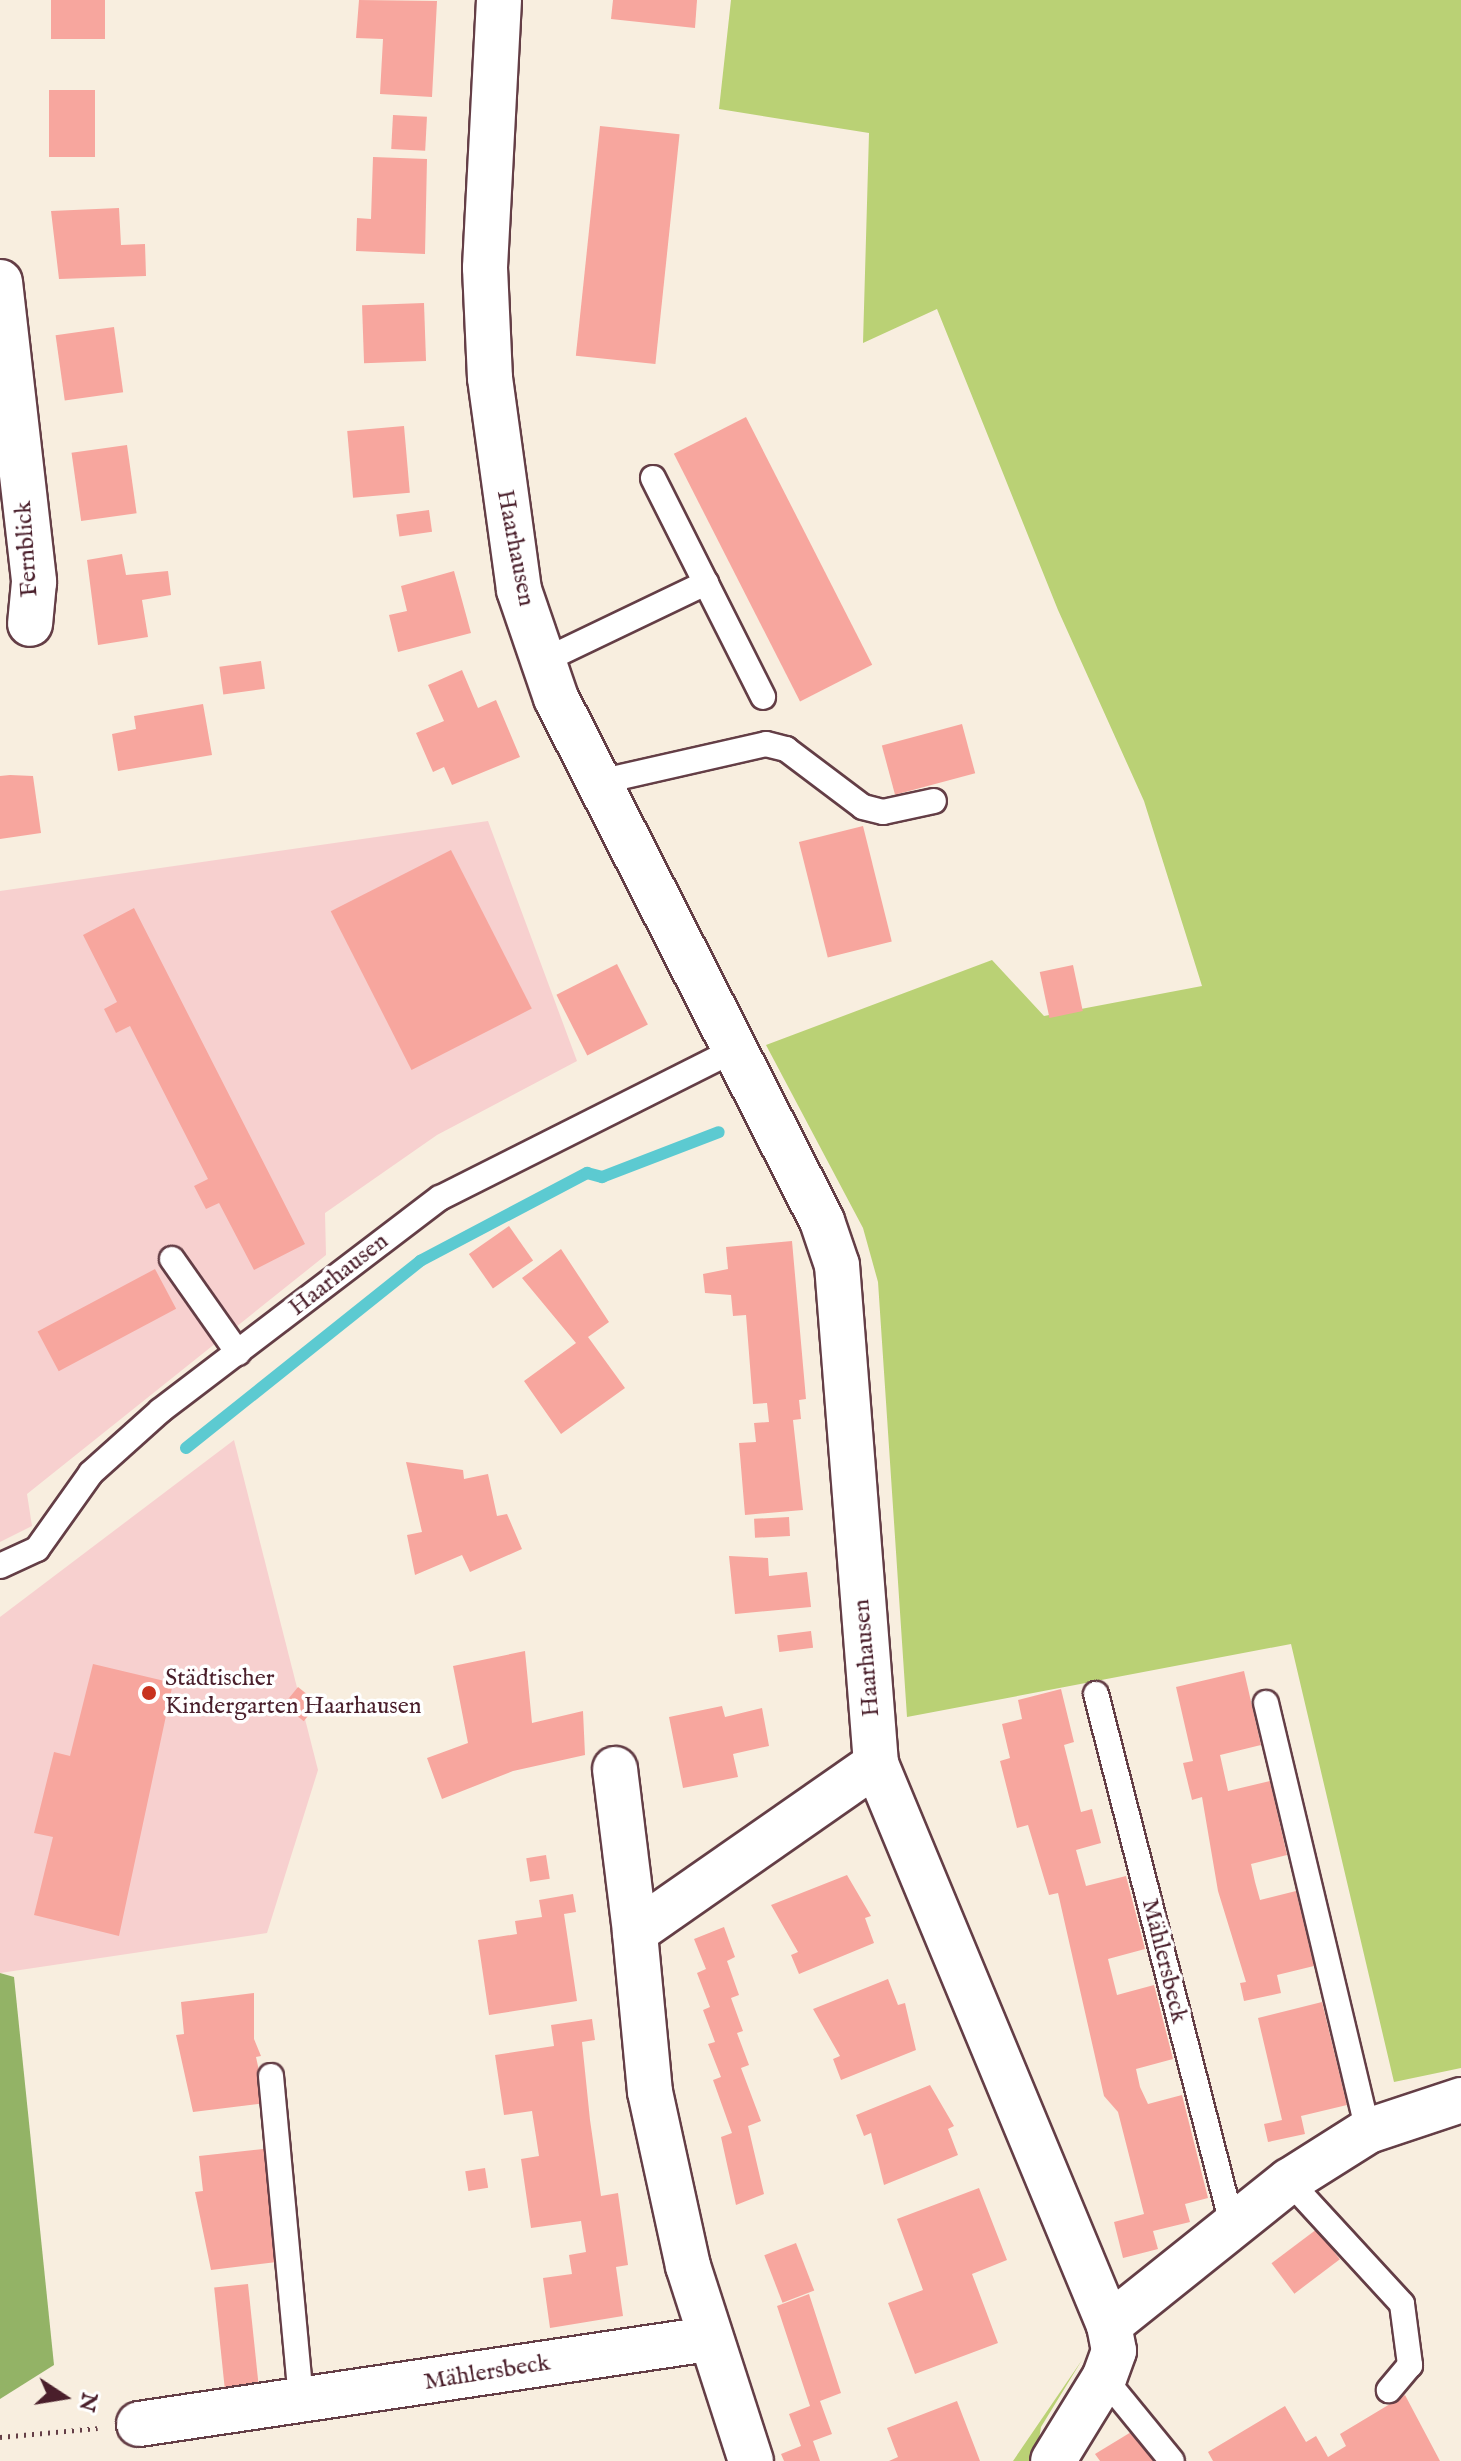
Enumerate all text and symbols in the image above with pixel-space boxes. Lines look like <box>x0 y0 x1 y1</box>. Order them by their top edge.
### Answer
street label: Haarhausen <box>490 487 540 609</box>
street label: Fernblick <box>9 500 45 598</box>
street label: Haarhausen <box>284 1227 394 1323</box>
street label: Haarhausen <box>848 1598 886 1718</box>
place label: Städtischer Kindergarten Haarhausen <box>165 1665 422 1721</box>
marker: Städtischer Kindergarten Haarhausen <box>140 1684 158 1702</box>
street label: Mählersbeck <box>1135 1896 1193 2026</box>
street label: Mählersbeck <box>422 2349 552 2397</box>
north arrow <box>24 2357 104 2437</box>
text: N <box>72 2390 103 2414</box>

